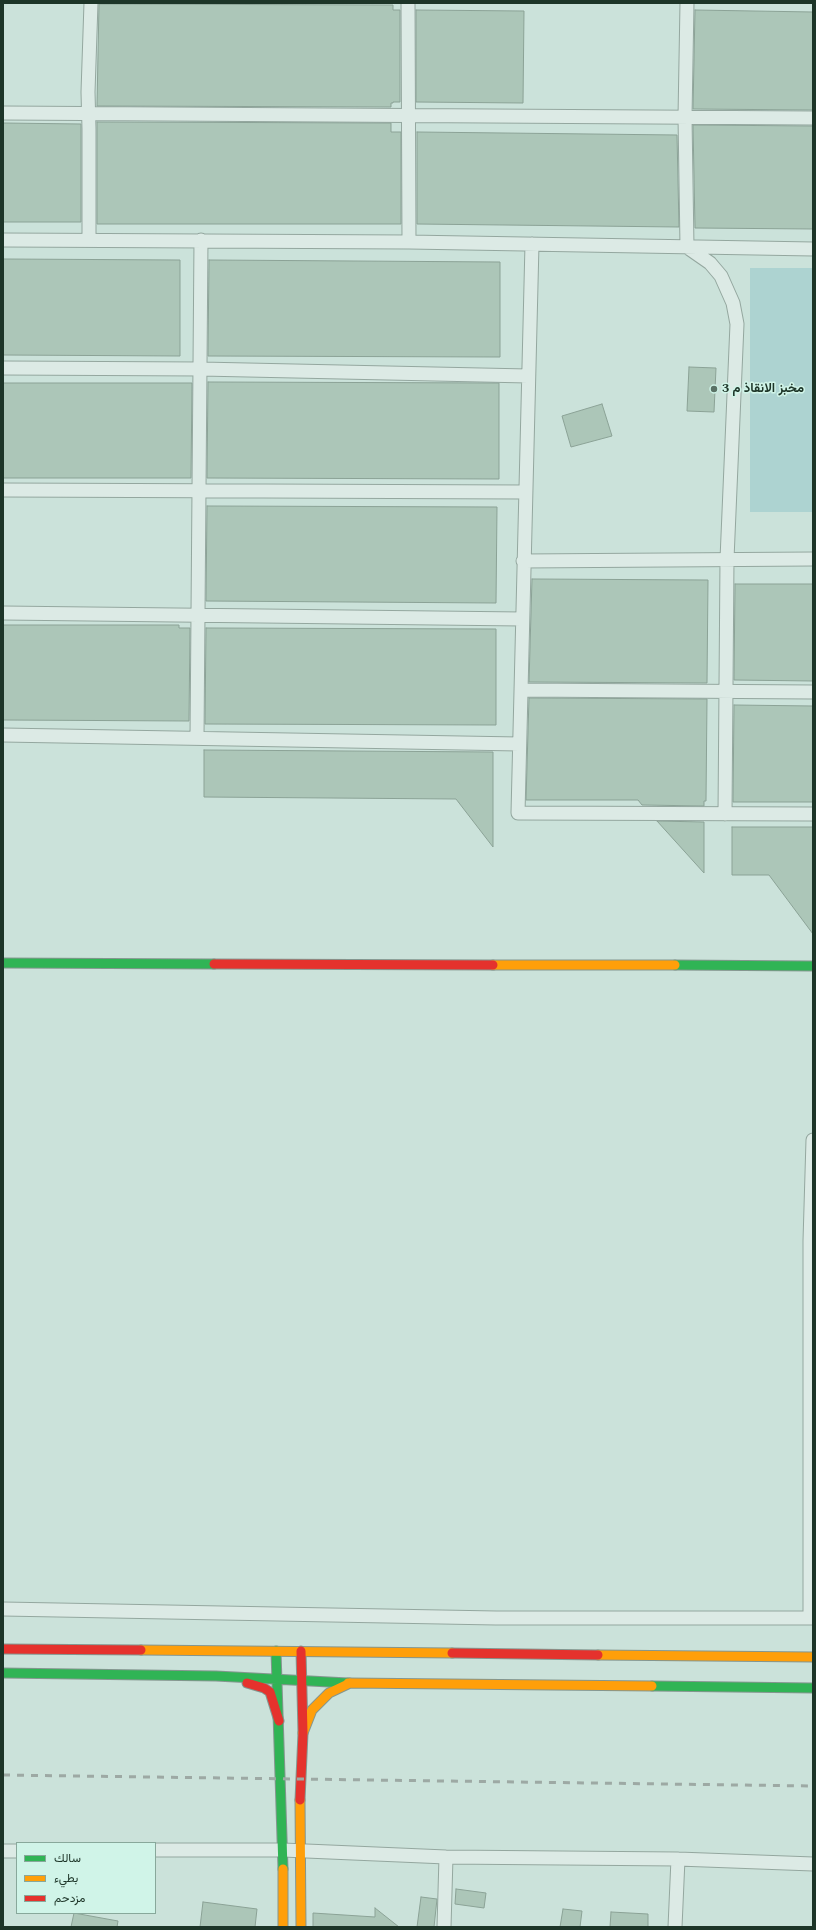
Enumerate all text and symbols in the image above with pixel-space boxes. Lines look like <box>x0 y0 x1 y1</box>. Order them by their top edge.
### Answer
place label: مخبز الانقاذ م 3 <box>722 381 804 397</box>
marker: مخبز الانقاذ م 3 <box>709 384 719 394</box>
legend <box>16 1842 156 1914</box>
text: سالك <box>54 1849 81 1868</box>
text: بطيء <box>54 1869 78 1888</box>
text: مزدحم <box>54 1889 85 1908</box>

